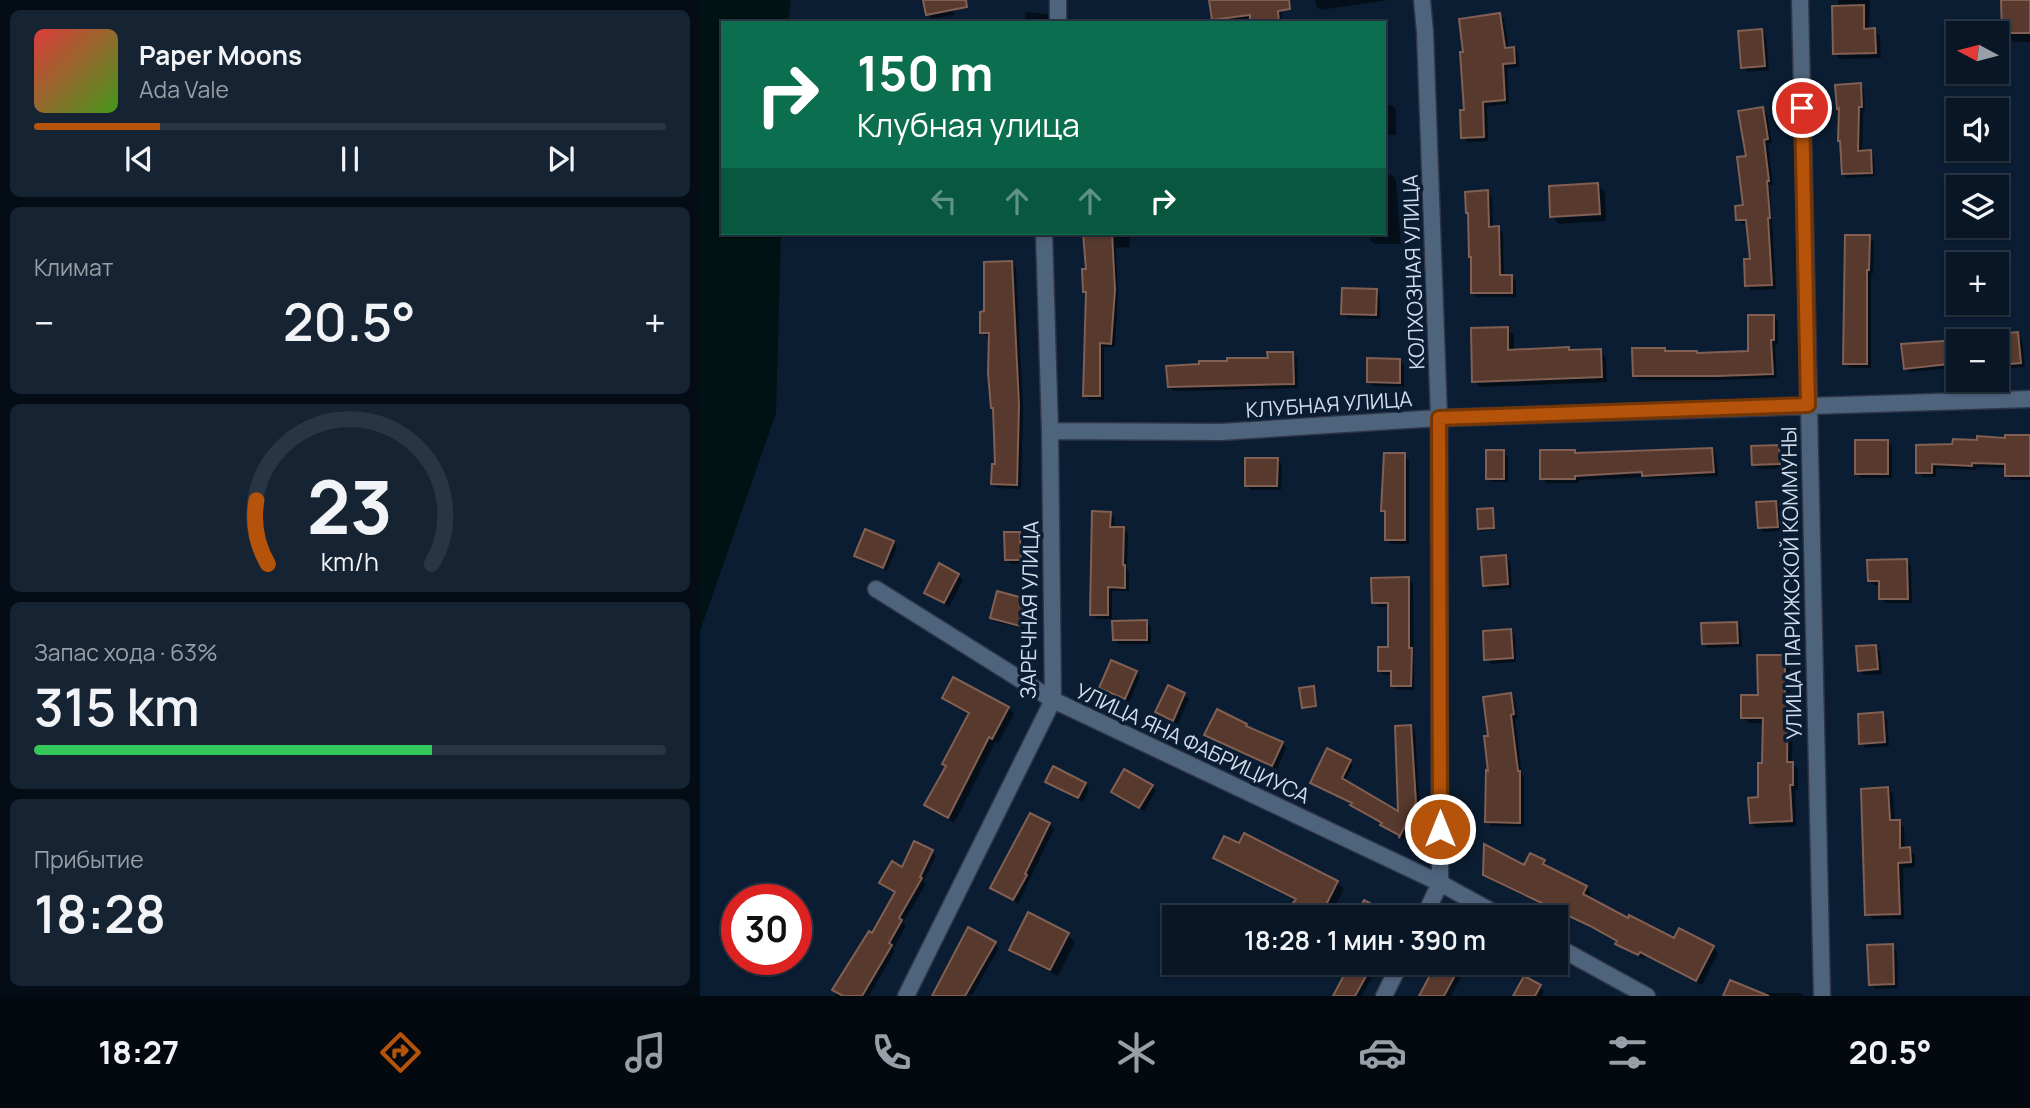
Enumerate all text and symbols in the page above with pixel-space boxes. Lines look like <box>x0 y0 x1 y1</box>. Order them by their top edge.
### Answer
north arrow <box>1946 21 2009 84</box>
map controls <box>1946 21 2009 392</box>
text: Paper Moons <box>139 37 302 73</box>
text: 150 m <box>857 39 993 106</box>
icon: right <box>742 49 833 140</box>
text: Ada Vale <box>139 73 229 105</box>
pin <box>1772 78 1832 138</box>
icon: arrive <box>1783 89 1821 127</box>
button: sound <box>1946 98 2009 161</box>
text: Клубная улица <box>857 103 1080 147</box>
icon: previous <box>120 140 158 178</box>
icon: pause <box>331 140 369 178</box>
icon: next <box>542 140 580 178</box>
street label: КОЛХОЗНАЯ УЛИЦА <box>1396 174 1430 370</box>
button: layers <box>1946 175 2009 238</box>
icon: left <box>925 182 963 220</box>
icon: ahead <box>998 182 1036 220</box>
icon: ahead <box>1071 182 1109 220</box>
icon: right <box>1144 182 1182 220</box>
text: Климат <box>34 251 113 283</box>
button: + <box>1946 252 2009 315</box>
text: 20.5° <box>283 286 416 357</box>
text: − <box>34 296 55 348</box>
text: + <box>644 296 666 348</box>
button: − <box>1946 329 2009 392</box>
street label: КЛУБНАЯ УЛИЦА <box>1245 384 1413 424</box>
street label: УЛИЦА ПАРИЖСКОЙ КОММУНЫ <box>1774 426 1808 740</box>
text: 23 <box>307 456 393 556</box>
street label: ЗАРЕЧНАЯ УЛИЦА <box>1013 521 1045 699</box>
text: km/h <box>321 544 379 579</box>
text: Запас хода · 63% <box>34 636 218 668</box>
text: 315 km <box>34 671 200 742</box>
street label: УЛИЦА ЯНА ФАБРИЦИУСА <box>1071 676 1315 810</box>
position arrow <box>1403 792 1477 866</box>
text: Прибытие <box>34 843 144 875</box>
text: 18:28 <box>34 878 166 949</box>
speed limit sign: 30 <box>721 884 812 975</box>
text: 18:28 · 1 мин · 390 m <box>1244 922 1486 958</box>
icon: directions <box>376 1028 425 1077</box>
icon: music <box>621 1028 670 1077</box>
icon: phone <box>867 1028 916 1077</box>
icon: climate <box>1112 1028 1161 1077</box>
icon: car <box>1358 1028 1407 1077</box>
icon: filters <box>1603 1028 1652 1077</box>
text: 18:27 <box>98 1030 179 1074</box>
text: 20.5° <box>1849 1030 1932 1074</box>

